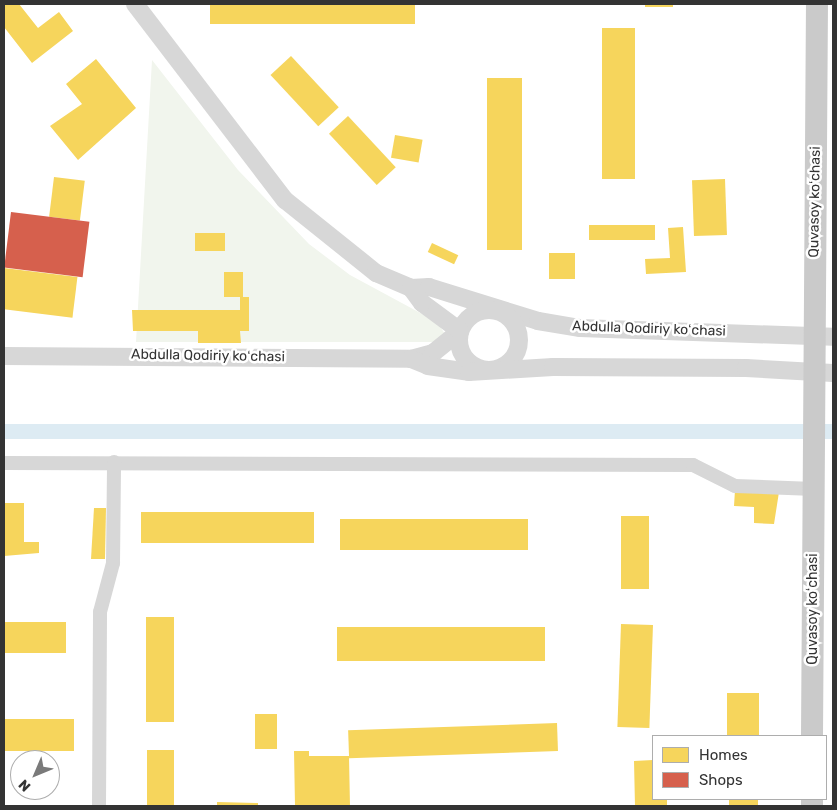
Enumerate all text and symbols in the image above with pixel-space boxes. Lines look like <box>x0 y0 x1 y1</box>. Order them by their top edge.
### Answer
street label: Quvasoy koʻchasi <box>806 146 824 258</box>
street label: Abdulla Qodiriy koʻchasi <box>572 318 726 340</box>
street label: Abdulla Qodiriy koʻchasi <box>131 346 285 366</box>
street label: Quvasoy koʻchasi <box>805 553 821 665</box>
legend <box>652 735 827 800</box>
text: Homes <box>699 746 748 764</box>
north arrow <box>10 750 60 800</box>
text: Shops <box>699 771 743 789</box>
text: N <box>15 776 34 795</box>

